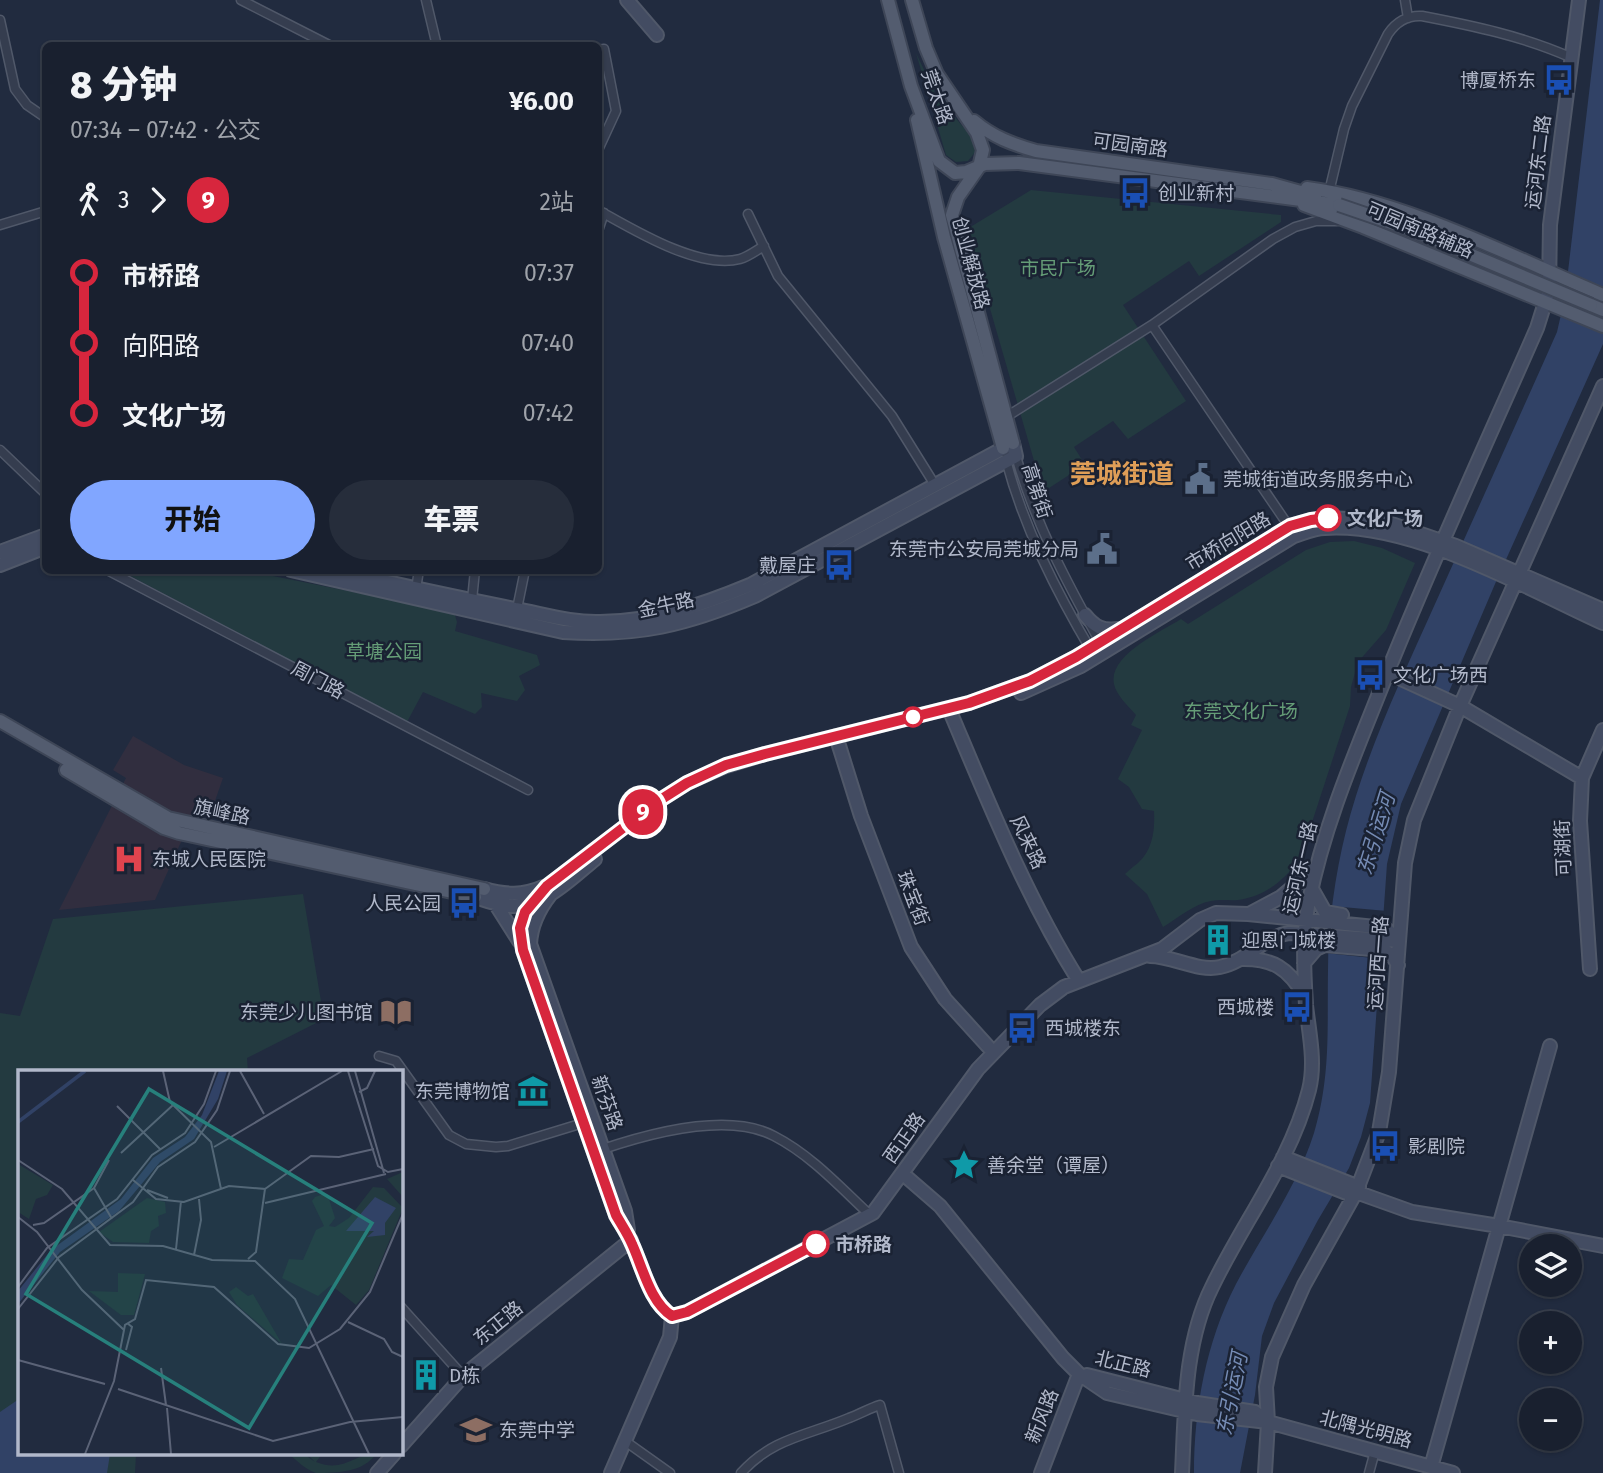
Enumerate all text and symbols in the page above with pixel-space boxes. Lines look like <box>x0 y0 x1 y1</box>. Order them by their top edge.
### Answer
text: 8 分钟 <box>70 62 177 108</box>
bus stop icon: 博厦桥东 <box>1542 63 1576 97</box>
street label: 莞太路 <box>917 66 957 128</box>
place label: 博厦桥东 <box>1460 69 1536 92</box>
text: ¥6.00 <box>509 86 574 117</box>
street label: 运河东二路 <box>1521 113 1555 211</box>
text: 07:34 – 07:42 · 公交 <box>70 116 261 144</box>
street label: 可园南路 <box>1091 128 1169 162</box>
bus stop icon: 创业新村 <box>1118 176 1152 210</box>
icon: walk <box>70 181 108 219</box>
icon: forward <box>139 181 177 219</box>
place label: 创业新村 <box>1158 182 1234 205</box>
text: 3 <box>118 186 129 214</box>
text: 9 <box>201 186 215 214</box>
text: 2站 <box>540 188 574 216</box>
street label: 可园南路辅路 <box>1363 197 1477 263</box>
street label: 创业解放路 <box>948 214 994 312</box>
park label: 市民广场 <box>1020 257 1096 280</box>
text: 07:37 <box>524 259 574 287</box>
text: 市桥路 <box>122 261 200 292</box>
text: 07:40 <box>521 329 574 357</box>
text: 向阳路 <box>122 331 200 362</box>
text: 07:42 <box>523 399 574 427</box>
text: 文化广场 <box>122 401 226 432</box>
district label: 莞城街道 <box>1070 459 1174 490</box>
street label: 高第街 <box>1017 460 1057 522</box>
public building icon: 莞城街道政务服务中心 <box>1183 462 1217 496</box>
place label: 莞城街道政务服务中心 <box>1223 468 1413 491</box>
button: 开始 <box>70 480 315 560</box>
button: 车票 <box>329 480 574 560</box>
marker: 文化广场 <box>1315 505 1341 531</box>
street label: 市桥向阳路 <box>1181 507 1275 575</box>
place label: 文化广场 <box>1347 507 1423 530</box>
public building icon: 东莞市公安局莞城分局 <box>1085 532 1119 566</box>
place label: 东莞市公安局莞城分局 <box>889 538 1079 561</box>
bus stop icon: 戴屋庄 <box>822 548 856 582</box>
place label: 戴屋庄 <box>759 554 816 577</box>
street label: 金牛路 <box>636 588 696 622</box>
park label: 草塘公园 <box>346 640 422 663</box>
street label: 周门路 <box>287 656 349 704</box>
bus stop icon: 文化广场西 <box>1353 658 1387 692</box>
place label: 文化广场西 <box>1393 664 1488 687</box>
park label: 东莞文化广场 <box>1184 700 1298 723</box>
unlabelled marker <box>903 707 923 727</box>
water label: 东引运河 <box>1351 786 1402 878</box>
line badge: 9 <box>620 789 666 835</box>
street label: 旗峰路 <box>192 795 252 829</box>
text: 9 <box>636 798 650 826</box>
street label: 风来路 <box>1005 811 1051 873</box>
street label: 运河东一路 <box>1278 819 1322 917</box>
street label: 可湖街 <box>1551 819 1575 877</box>
hospital icon: 东城人民医院 <box>112 842 146 876</box>
place label: 东城人民医院 <box>152 848 266 871</box>
street label: 珠宝街 <box>892 867 934 929</box>
bus stop icon: 人民公园 <box>447 886 481 920</box>
place label: 人民公园 <box>365 892 441 915</box>
street label: 运河西一路 <box>1363 915 1393 1011</box>
building icon: 迎恩门城楼 <box>1201 923 1235 957</box>
place label: 迎恩门城楼 <box>1241 929 1336 952</box>
bus stop icon: 西城楼 <box>1280 990 1314 1024</box>
library icon: 东莞少儿图书馆 <box>379 995 413 1029</box>
place label: 西城楼 <box>1217 996 1274 1019</box>
place label: 东莞少儿图书馆 <box>240 1001 373 1024</box>
bus stop icon: 西城楼东 <box>1005 1011 1039 1045</box>
place label: 西城楼东 <box>1045 1017 1121 1040</box>
inset map <box>18 1070 402 1456</box>
street label: 新芬路 <box>587 1072 627 1134</box>
museum icon: 东莞博物馆 <box>516 1074 550 1108</box>
place label: 东莞博物馆 <box>415 1080 510 1103</box>
street label: 西正路 <box>878 1108 930 1168</box>
bus stop icon: 影剧院 <box>1368 1129 1402 1163</box>
place label: 影剧院 <box>1408 1135 1465 1158</box>
place icon: 善余堂（谭屋） <box>947 1148 981 1182</box>
place label: 善余堂（谭屋） <box>987 1154 1120 1177</box>
marker: 市桥路 <box>803 1231 829 1257</box>
place label: 市桥路 <box>835 1233 892 1256</box>
map controls <box>1519 1234 1582 1451</box>
button: layers <box>1519 1234 1582 1297</box>
street label: 东正路 <box>469 1296 527 1350</box>
button: + <box>1519 1311 1582 1374</box>
street label: 北正路 <box>1093 1346 1153 1382</box>
water label: 东引运河 <box>1211 1346 1254 1438</box>
building icon: D栋 <box>409 1358 443 1392</box>
place label: D栋 <box>449 1364 480 1387</box>
street label: 新风路 <box>1021 1385 1063 1447</box>
button: − <box>1519 1388 1582 1451</box>
street label: 北隅光明路 <box>1317 1406 1415 1452</box>
school or university icon: 东莞中学 <box>459 1413 493 1447</box>
place label: 东莞中学 <box>499 1419 575 1442</box>

